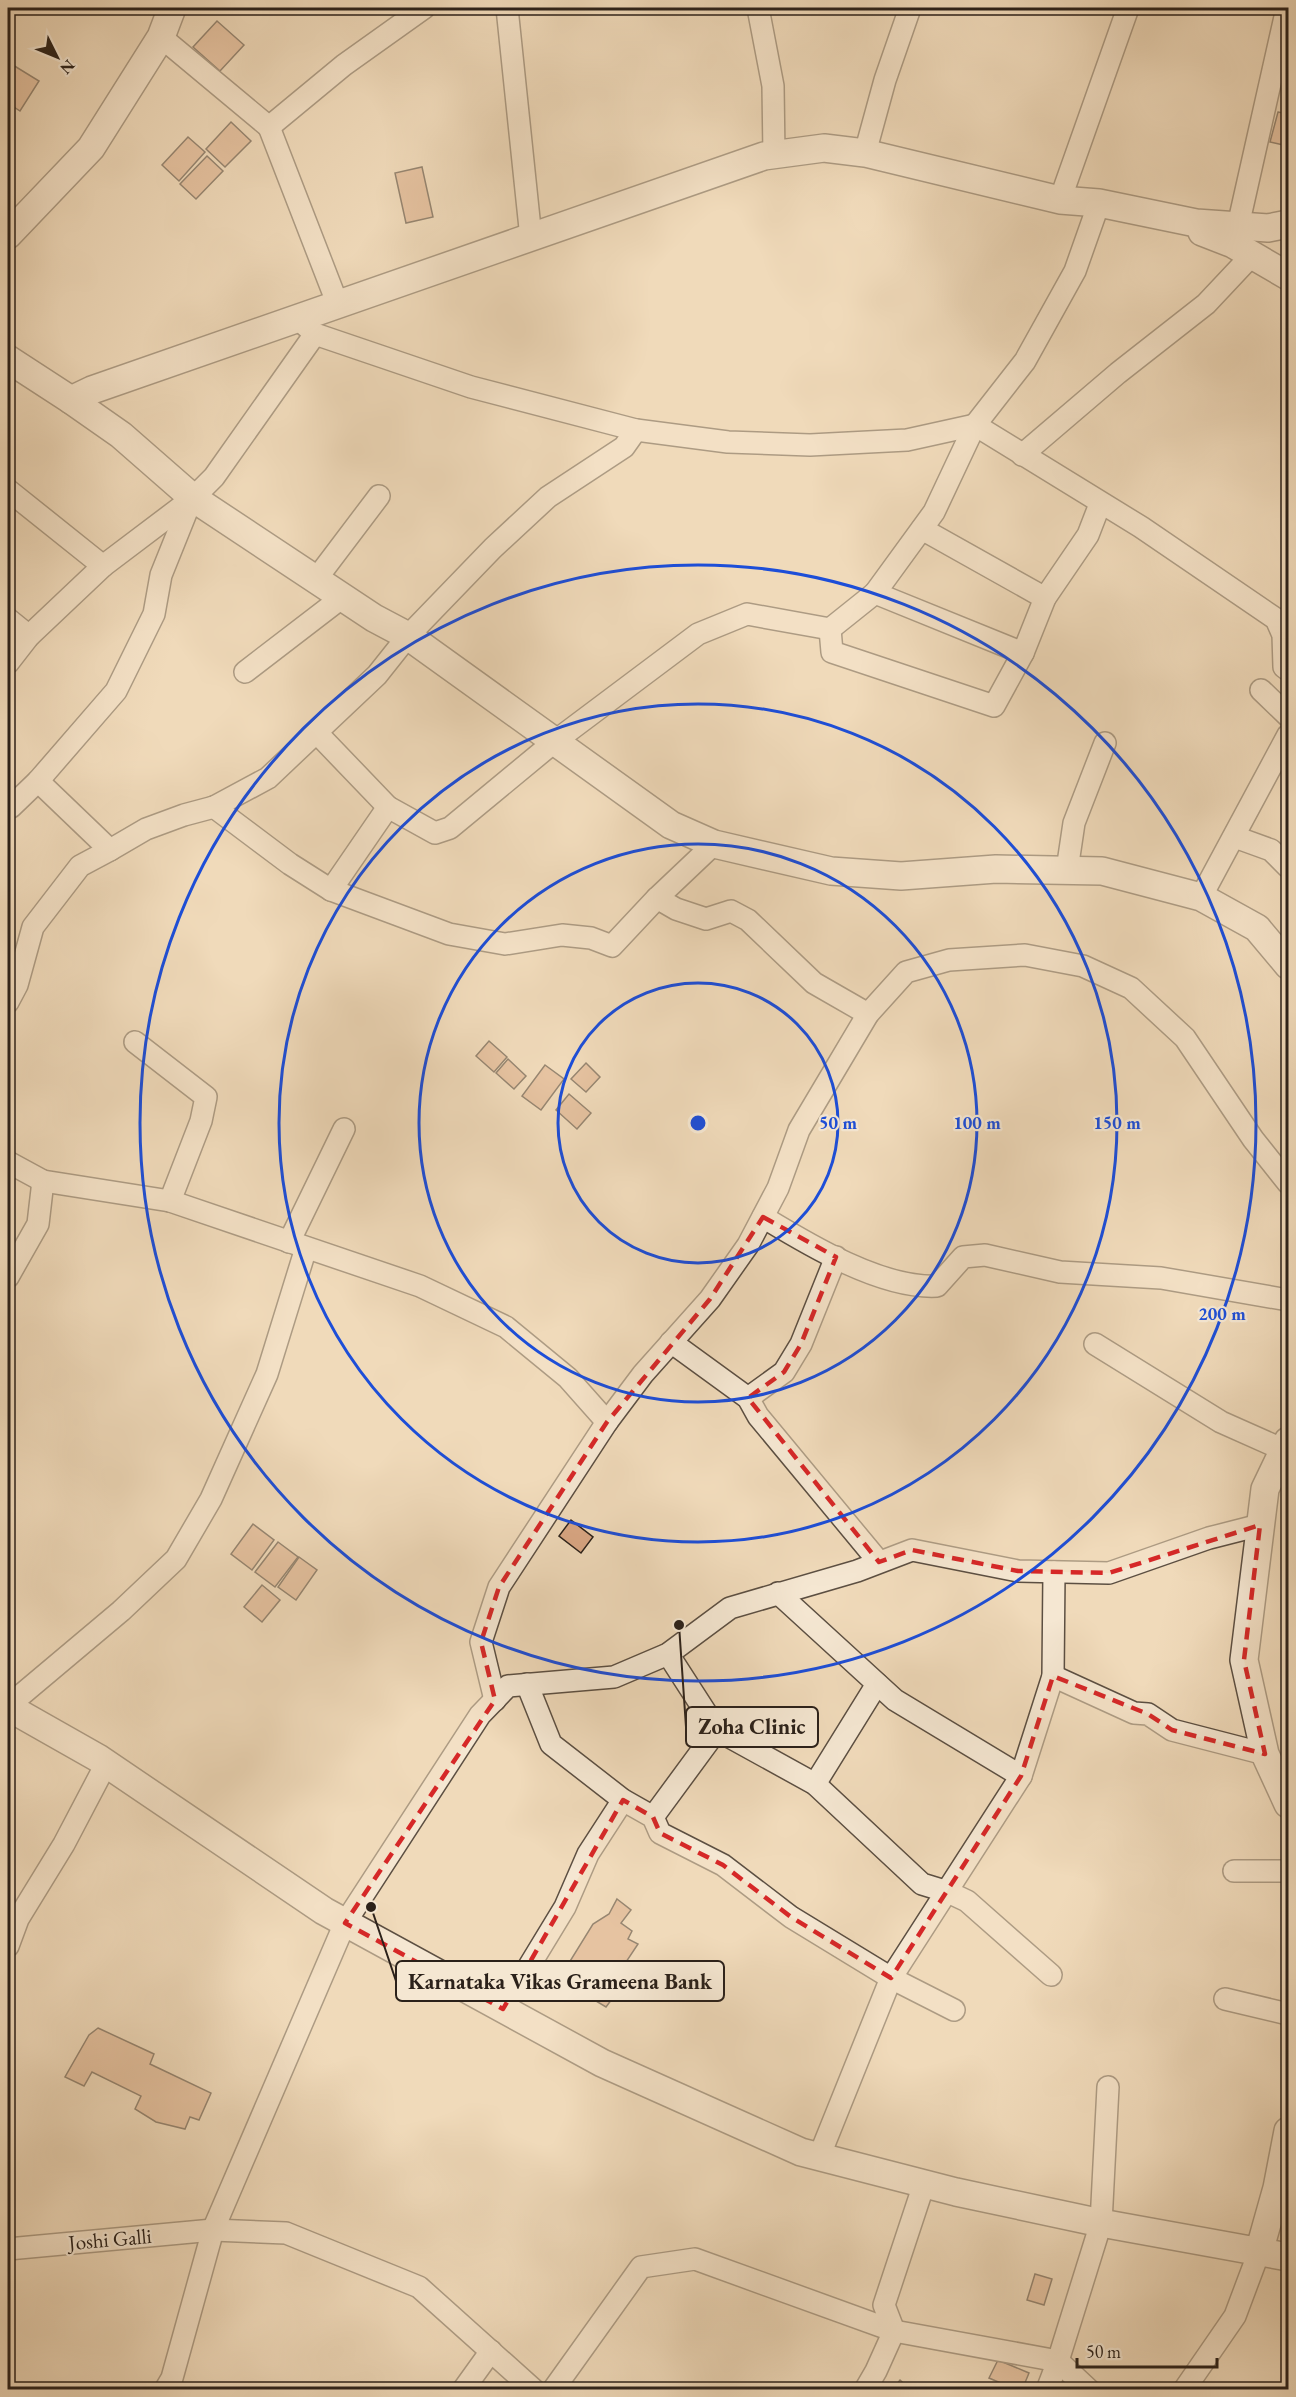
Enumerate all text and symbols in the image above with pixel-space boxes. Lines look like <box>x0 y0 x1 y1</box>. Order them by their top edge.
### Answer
north arrow <box>27 27 87 87</box>
text: N <box>55 55 80 79</box>
text: 50 m <box>819 1111 857 1134</box>
text: 100 m <box>953 1111 1001 1134</box>
text: 150 m <box>1093 1111 1141 1134</box>
centre of rings <box>688 1113 708 1133</box>
text: 200 m <box>1198 1302 1246 1325</box>
callout: Zoha Clinic <box>686 1707 818 1747</box>
text: Zoha Clinic <box>698 1712 806 1741</box>
callout: Karnataka Vikas Grameena Bank <box>396 1961 724 2001</box>
text: Karnataka Vikas Grameena Bank <box>408 1967 713 1996</box>
street label: Joshi Galli <box>65 2222 153 2256</box>
scale bar <box>1077 2331 1216 2369</box>
text: 50 m <box>1086 2340 1121 2363</box>

